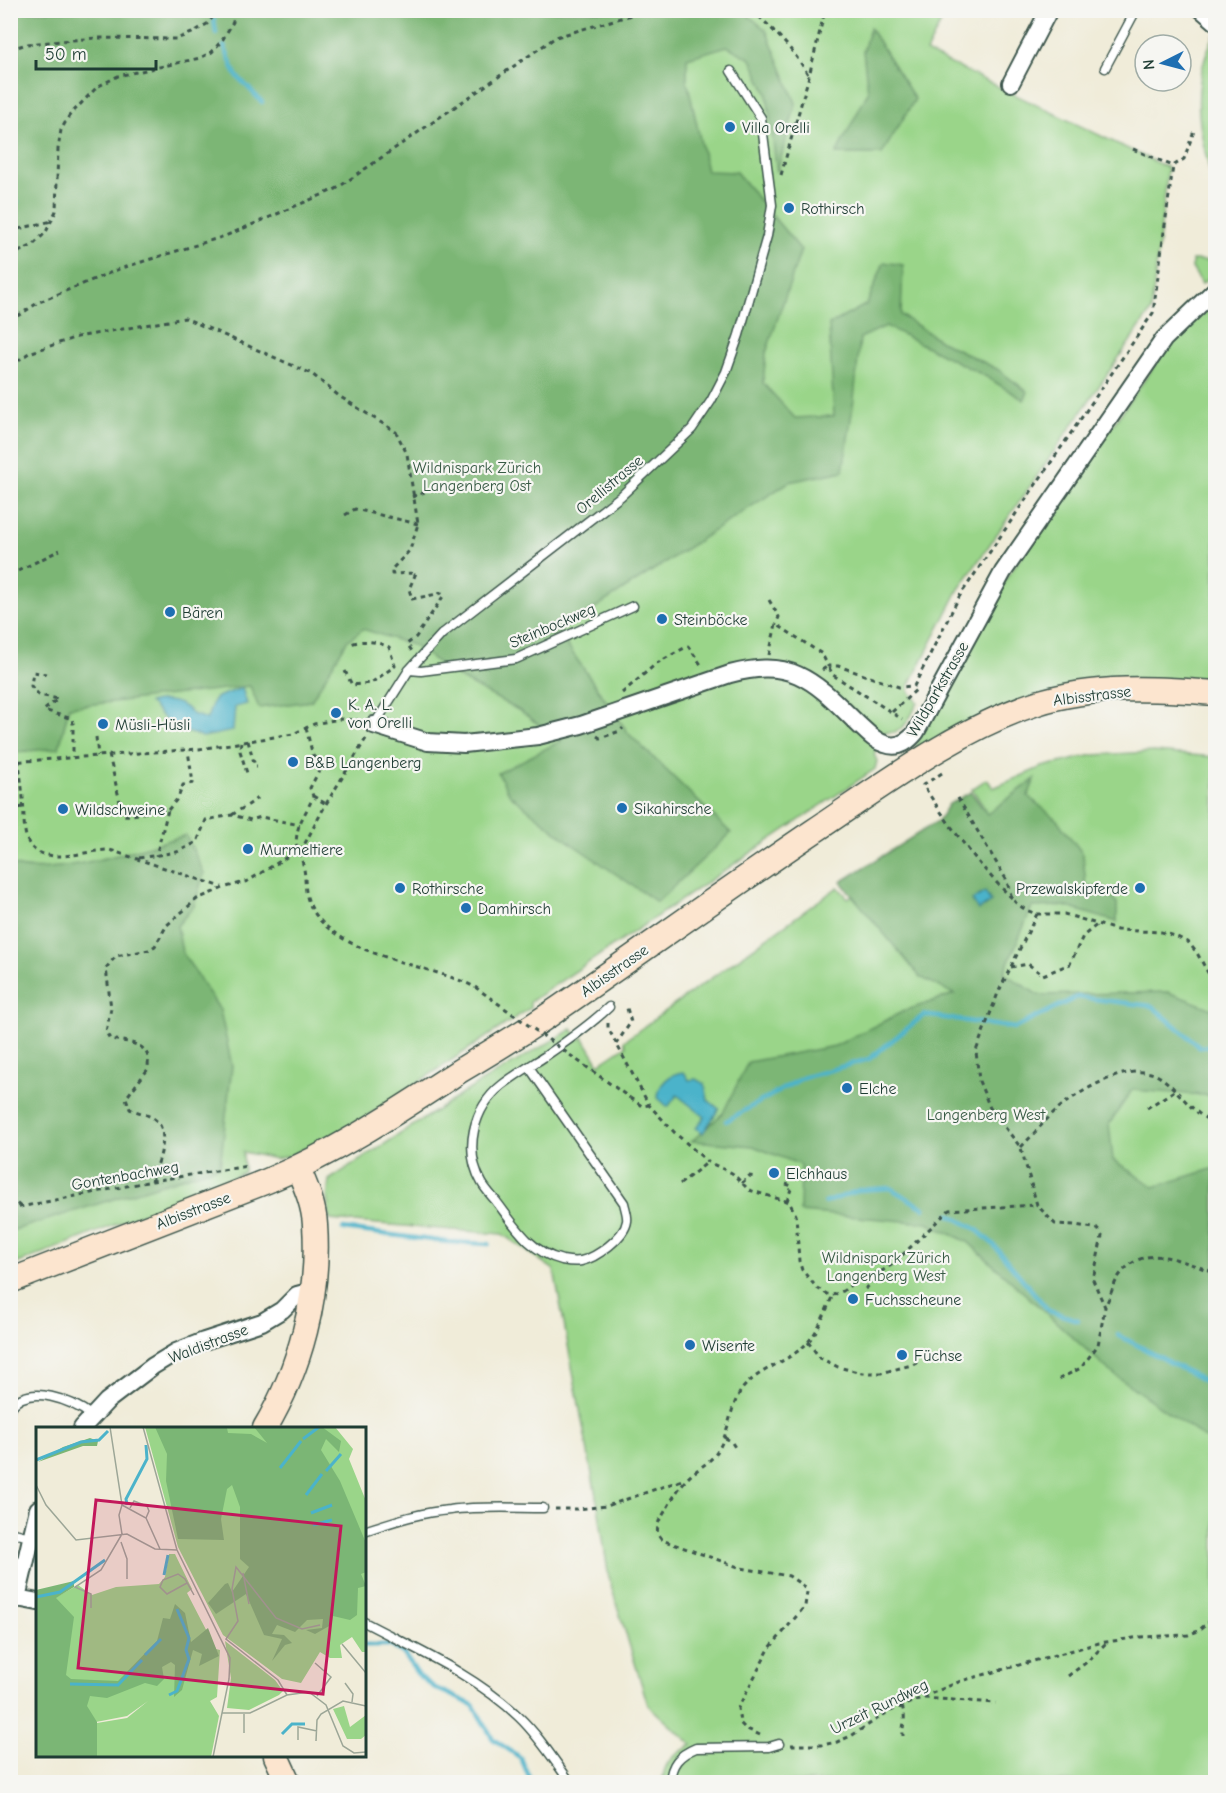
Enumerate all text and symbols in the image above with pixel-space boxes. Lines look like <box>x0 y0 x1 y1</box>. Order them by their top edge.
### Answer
scale bar <box>36 33 156 71</box>
north arrow <box>1133 33 1193 93</box>
text: 50 m <box>45 44 87 65</box>
text: N <box>1140 58 1159 71</box>
place label: Villa Orelli <box>742 119 810 137</box>
marker: Villa Orelli <box>723 120 737 134</box>
place label: Rothirsch <box>801 200 865 218</box>
marker: Rothirsch <box>782 201 796 215</box>
street label: Orellistrasse <box>573 452 647 518</box>
park label: Wildnispark Zürich Langenberg Ost <box>413 459 541 495</box>
street label: Steinbockweg <box>507 600 598 652</box>
place label: Bären <box>182 604 223 622</box>
marker: Bären <box>163 605 177 619</box>
place label: Steinböcke <box>674 611 748 629</box>
marker: Steinböcke <box>655 612 669 626</box>
street label: Wildparkstrasse <box>903 639 972 740</box>
street label: Albisstrasse <box>1052 682 1132 710</box>
place label: K. A. L. von Orelli <box>347 696 412 732</box>
marker: K. A. L. von Orelli <box>329 706 343 720</box>
place label: Müsli-Hüsli <box>115 716 190 734</box>
marker: Müsli-Hüsli <box>96 717 110 731</box>
place label: B&B Langenberg <box>305 754 422 772</box>
marker: B&B Langenberg <box>286 755 300 769</box>
place label: Sikahirsche <box>634 800 712 818</box>
place label: Wildschweine <box>75 801 165 819</box>
marker: Sikahirsche <box>615 801 629 815</box>
marker: Wildschweine <box>56 802 70 816</box>
place label: Murmeltiere <box>260 841 343 859</box>
marker: Murmeltiere <box>241 842 255 856</box>
place label: Rothirsche <box>412 880 484 898</box>
place label: Przewalskipferde <box>1016 880 1128 898</box>
marker: Rothirsche <box>393 881 407 895</box>
marker: Przewalskipferde <box>1133 881 1147 895</box>
place label: Damhirsch <box>478 900 551 918</box>
marker: Damhirsch <box>459 901 473 915</box>
street label: Albisstrasse <box>577 941 652 1001</box>
place label: Elche <box>859 1080 896 1098</box>
marker: Elche <box>840 1081 854 1095</box>
park label: Langenberg West <box>927 1106 1046 1124</box>
street label: Gontenbachweg <box>70 1158 180 1194</box>
place label: Elchhaus <box>786 1165 847 1183</box>
marker: Elchhaus <box>767 1166 781 1180</box>
street label: Albisstrasse <box>154 1188 233 1233</box>
park label: Wildnispark Zürich Langenberg West <box>822 1249 950 1285</box>
place label: Fuchsscheune <box>865 1291 961 1309</box>
marker: Fuchsscheune <box>846 1292 860 1306</box>
street label: Waldistrasse <box>166 1321 251 1367</box>
place label: Wisente <box>702 1337 755 1355</box>
marker: Wisente <box>683 1338 697 1352</box>
place label: Füchse <box>914 1347 962 1365</box>
marker: Füchse <box>895 1348 909 1362</box>
inset map <box>36 1427 366 1757</box>
street label: Urzeit Rundweg <box>828 1675 931 1738</box>

